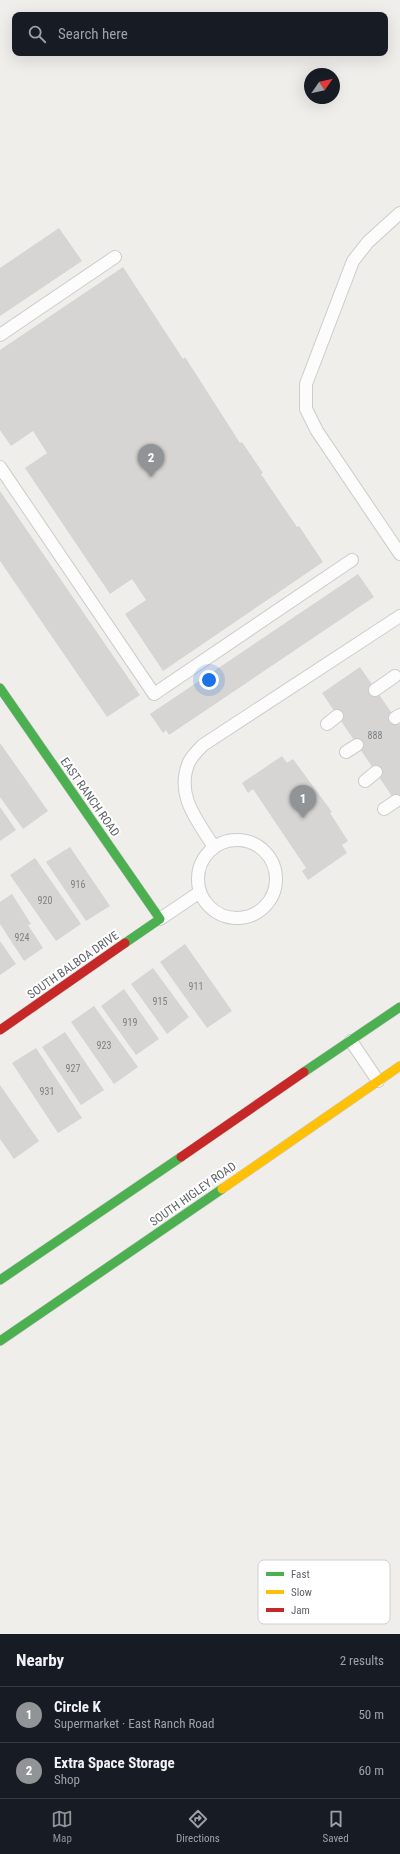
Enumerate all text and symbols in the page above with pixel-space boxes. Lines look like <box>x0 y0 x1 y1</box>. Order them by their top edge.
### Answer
search box <box>12 12 388 56</box>
icon: search <box>26 23 48 45</box>
text: Search here <box>58 25 128 43</box>
north arrow <box>304 68 340 104</box>
pin: 2 <box>138 444 164 477</box>
your location <box>199 670 219 690</box>
house number: 888 <box>368 730 382 741</box>
street label: EAST RANCH ROAD <box>58 755 122 839</box>
pin: 1 <box>290 785 316 818</box>
house number: 916 <box>71 879 85 890</box>
house number: 920 <box>38 895 52 906</box>
street label: SOUTH BALBOA DRIVE <box>25 928 121 1002</box>
house number: 924 <box>15 932 29 943</box>
house number: 911 <box>189 981 203 992</box>
house number: 915 <box>153 996 167 1007</box>
house number: 919 <box>123 1017 137 1028</box>
house number: 923 <box>97 1040 111 1051</box>
house number: 927 <box>66 1063 80 1074</box>
house number: 931 <box>40 1086 54 1097</box>
street label: SOUTH HIGLEY ROAD <box>147 1159 239 1229</box>
legend <box>258 1560 390 1624</box>
text: Fast <box>291 1568 310 1581</box>
text: Slow <box>291 1586 312 1599</box>
text: Jam <box>291 1604 310 1617</box>
text: Nearby <box>16 1650 64 1670</box>
text: 2 results <box>340 1653 384 1668</box>
text: Circle K <box>54 1698 101 1716</box>
text: 1 <box>26 1707 32 1722</box>
text: 50 m <box>358 1707 384 1722</box>
text: Supermarket · East Ranch Road <box>54 1716 215 1731</box>
text: Extra Space Storage <box>54 1754 175 1772</box>
text: 2 <box>26 1763 32 1778</box>
text: 60 m <box>358 1763 384 1778</box>
text: Shop <box>54 1772 80 1787</box>
tab: Map <box>51 1808 73 1845</box>
tab: Directions <box>176 1808 220 1845</box>
tab: Saved <box>323 1808 349 1845</box>

